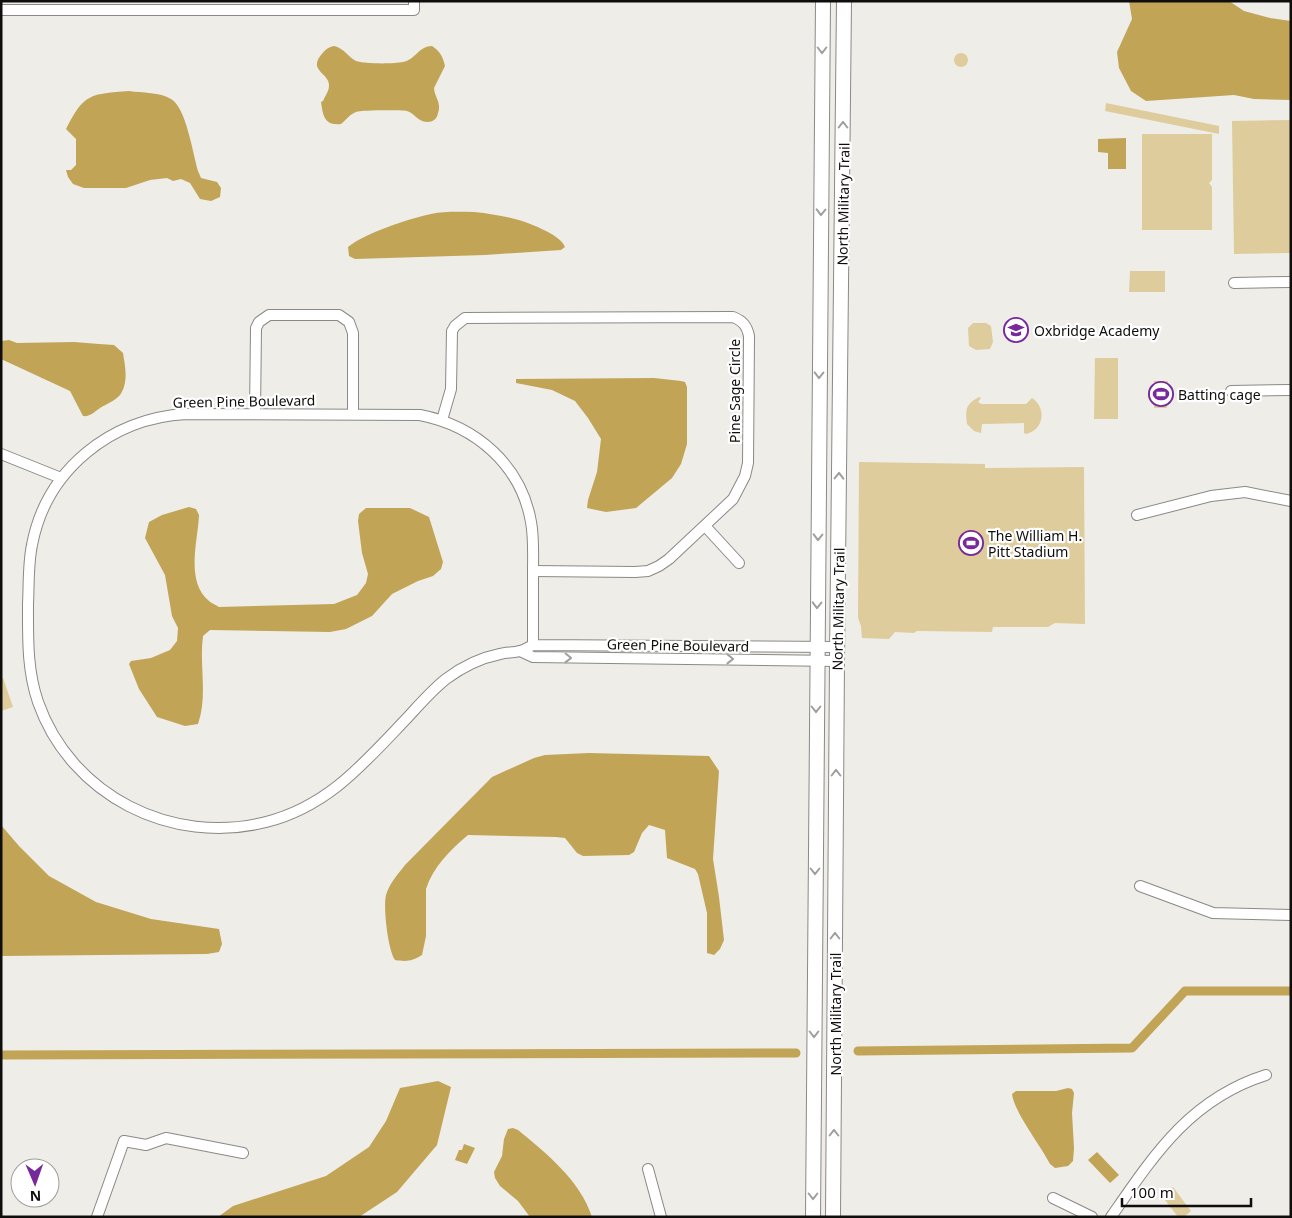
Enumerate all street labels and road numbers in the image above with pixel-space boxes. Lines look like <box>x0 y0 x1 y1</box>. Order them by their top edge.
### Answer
street label: North Military Trail <box>832 142 854 266</box>
street label: Pine Sage Circle <box>725 339 744 443</box>
street label: Green Pine Boulevard <box>173 390 315 412</box>
street label: North Military Trail <box>827 547 849 671</box>
street label: Green Pine Boulevard <box>607 634 749 656</box>
street label: North Military Trail <box>826 953 845 1075</box>

